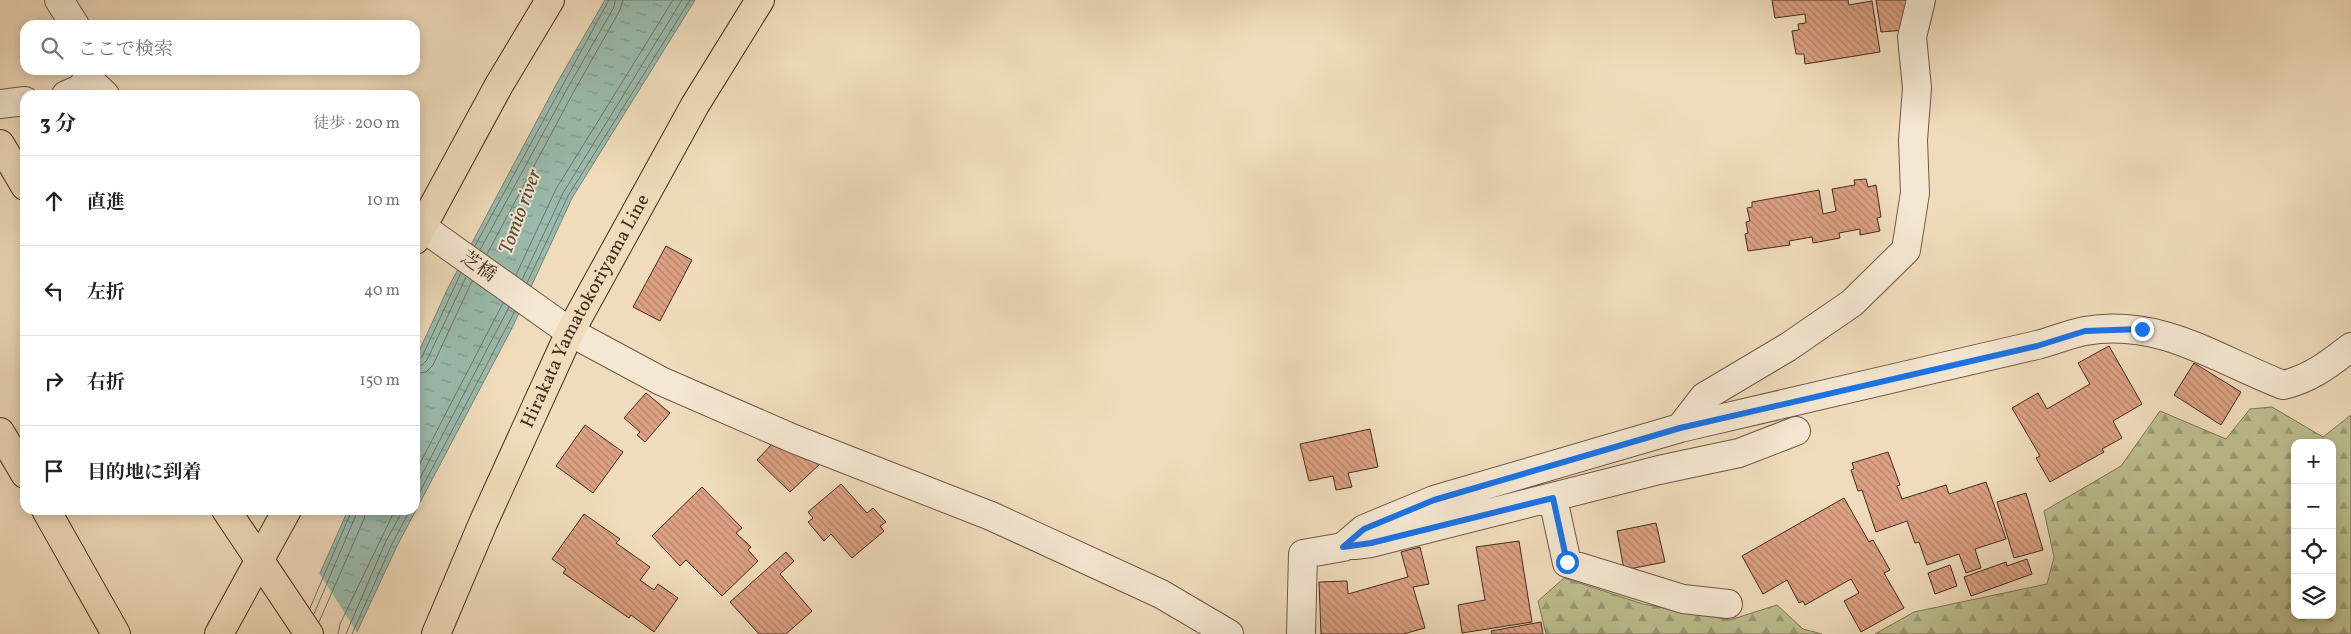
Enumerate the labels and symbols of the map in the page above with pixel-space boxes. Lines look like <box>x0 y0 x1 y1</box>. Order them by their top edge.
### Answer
water label: Tomio river <box>493 165 549 258</box>
street label: Hirakata Yamatokoriyama Line <box>515 190 656 432</box>
street label: 芝橋 <box>455 245 501 289</box>
route end <box>2131 318 2154 341</box>
route start <box>1556 551 1579 574</box>

